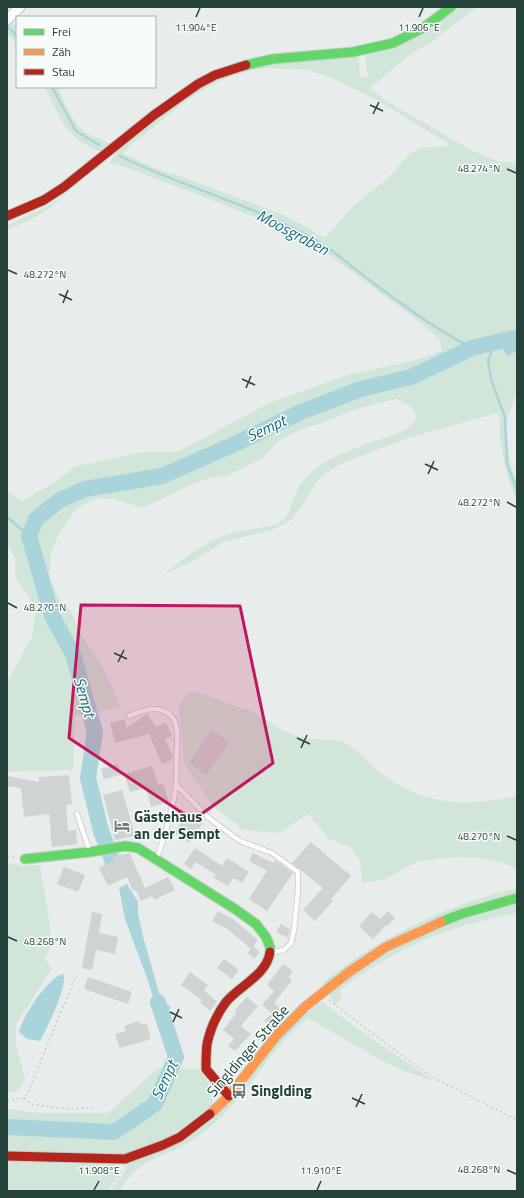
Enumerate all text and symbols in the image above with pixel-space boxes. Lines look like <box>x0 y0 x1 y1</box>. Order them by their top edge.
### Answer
legend <box>16 16 156 88</box>
text: 11.904°E <box>175 20 217 35</box>
text: 11.906°E <box>398 20 440 35</box>
text: Frei <box>52 22 71 41</box>
text: Zäh <box>52 42 71 61</box>
text: Stau <box>52 62 75 81</box>
text: 48.274°N <box>458 161 500 176</box>
water label: Moosgraben <box>253 203 334 262</box>
text: 48.272°N <box>24 267 66 282</box>
water label: Sempt <box>242 408 291 447</box>
text: 48.272°N <box>458 495 500 510</box>
text: 48.270°N <box>24 600 66 615</box>
water label: Sempt <box>68 674 103 722</box>
place label: Gästehaus an der Sempt <box>134 805 221 845</box>
hotel icon: Gästehaus an der Sempt <box>113 817 131 835</box>
text: 48.270°N <box>458 829 500 844</box>
text: 48.268°N <box>24 934 66 949</box>
street label: Singldinger Straße <box>203 1001 293 1101</box>
water label: Sempt <box>145 1055 184 1104</box>
bus stop icon: Singlding <box>230 1082 248 1100</box>
place label: Singlding <box>251 1082 312 1100</box>
text: 48.268°N <box>458 1162 500 1177</box>
text: 11.908°E <box>78 1163 120 1178</box>
text: 11.910°E <box>300 1163 342 1178</box>

